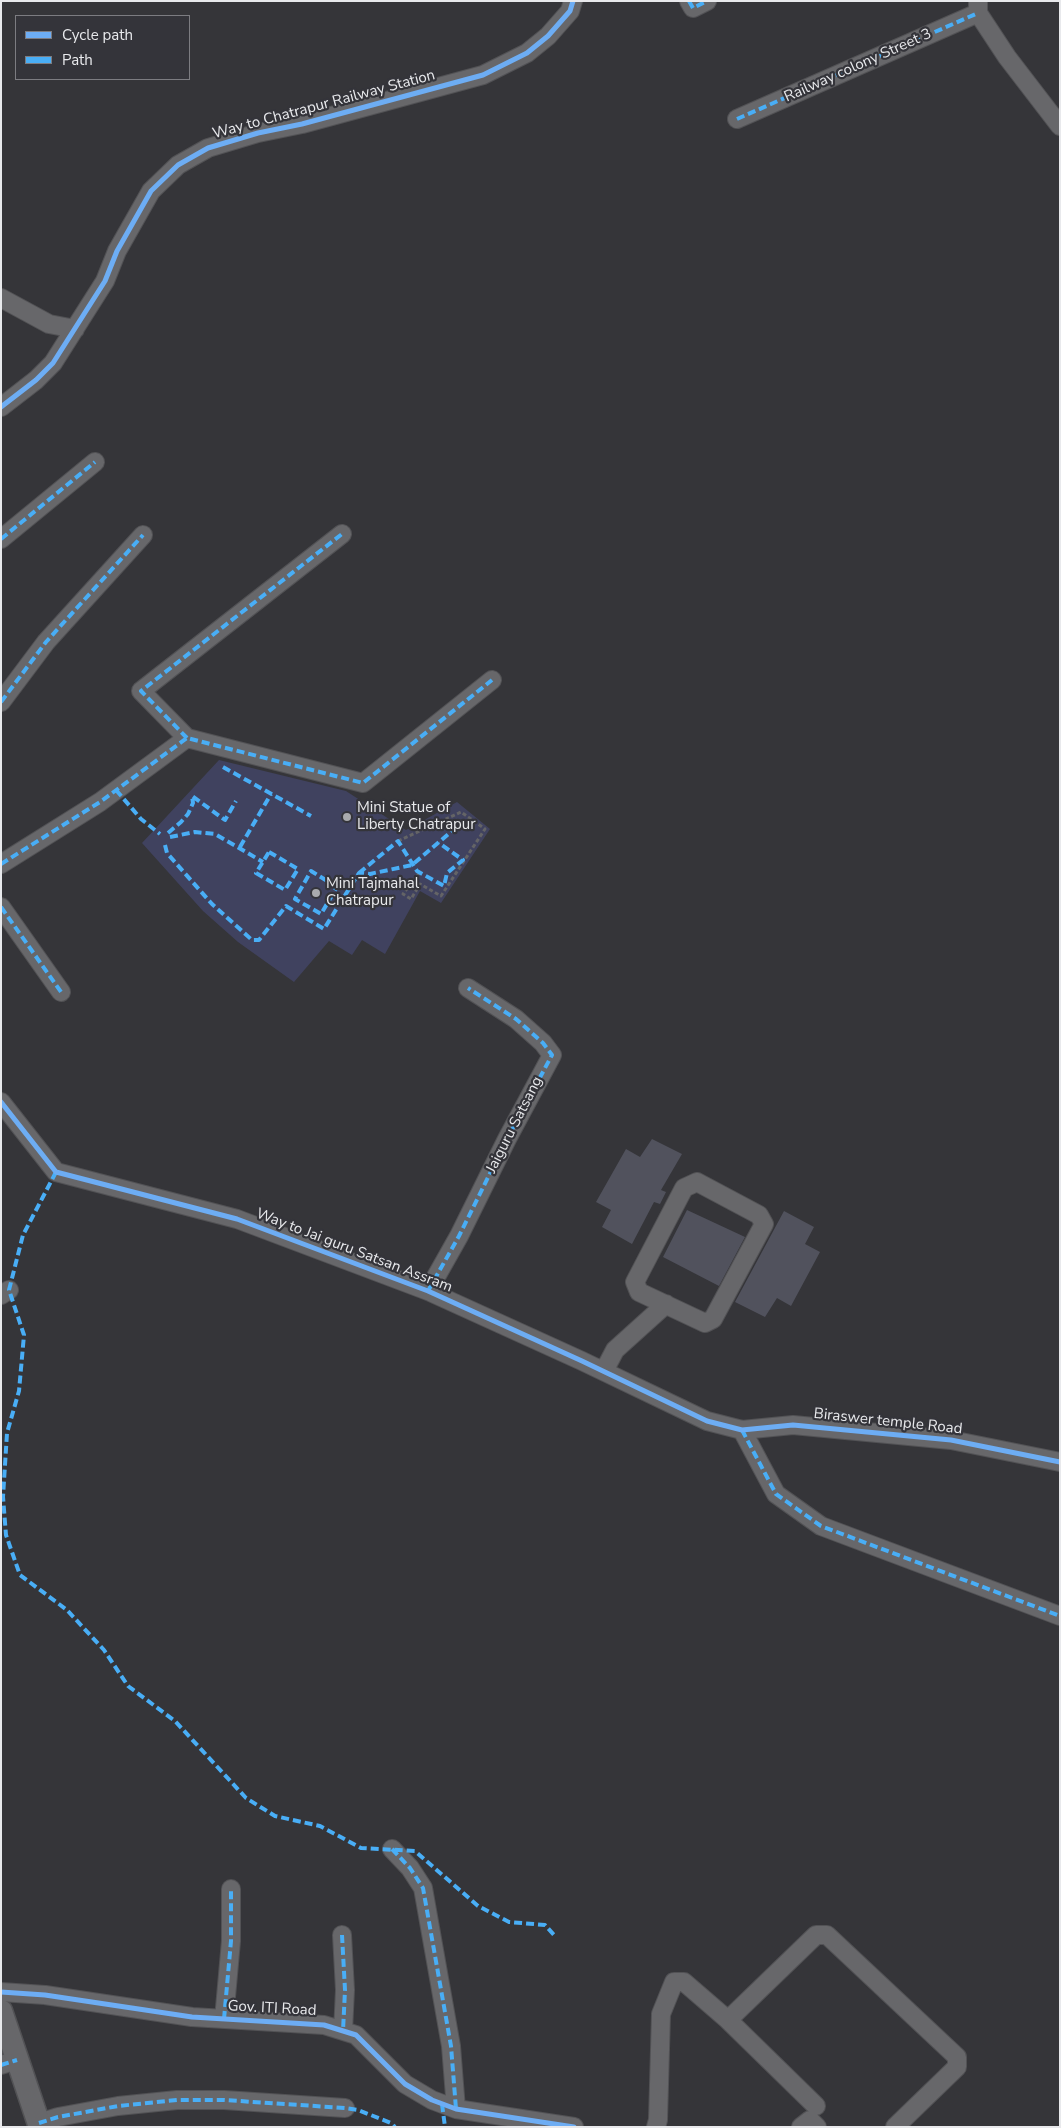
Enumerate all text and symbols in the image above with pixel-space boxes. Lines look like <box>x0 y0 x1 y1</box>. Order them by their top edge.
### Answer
legend <box>15 15 190 80</box>
text: Cycle path <box>62 25 133 45</box>
street label: Railway colony Street 3 <box>782 25 934 107</box>
text: Path <box>62 50 93 70</box>
street label: Way to Chatrapur Railway Station <box>211 67 437 143</box>
place label: Mini Statue of Liberty Chatrapur <box>357 799 476 834</box>
marker: Mini Statue of Liberty Chatrapur <box>341 811 353 823</box>
place label: Mini Tajmahal Chatrapur <box>326 875 419 910</box>
marker: Mini Tajmahal Chatrapur <box>310 887 322 899</box>
street label: Jaiguru Satsang <box>483 1074 547 1176</box>
street label: Way to Jai guru Satsan Assram <box>253 1205 455 1297</box>
street label: Biraswer temple Road <box>813 1405 963 1439</box>
street label: Gov. ITI Road <box>227 1998 317 2020</box>

